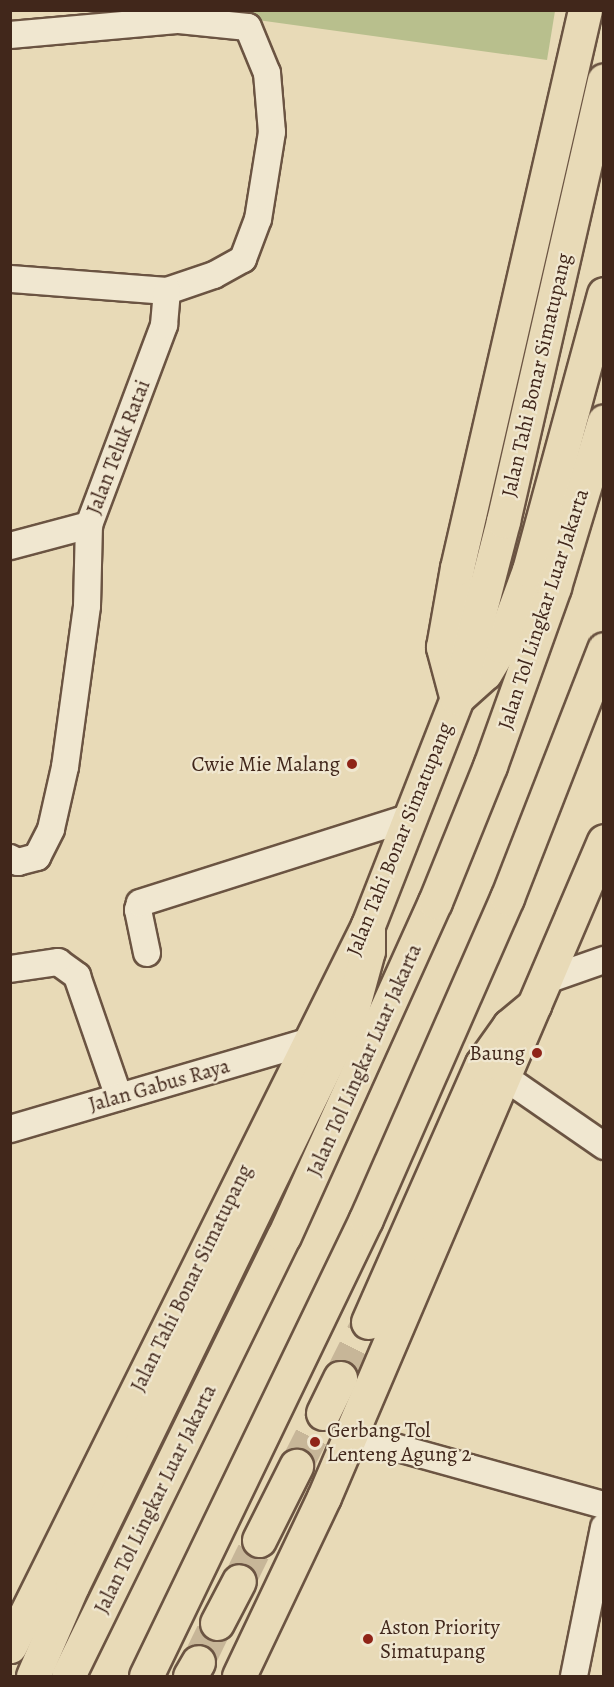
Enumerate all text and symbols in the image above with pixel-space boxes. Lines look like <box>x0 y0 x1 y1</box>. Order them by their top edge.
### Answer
street label: Jalan Tahi Bonar Simatupang <box>496 251 576 499</box>
street label: Jalan Teluk Ratai <box>81 376 155 518</box>
street label: Jalan Tol Lingkar Luar Jakarta <box>492 485 594 733</box>
street label: Jalan Tahi Bonar Simatupang <box>341 719 457 959</box>
place label: Cwie Mie Malang <box>191 751 340 777</box>
marker: Cwie Mie Malang <box>345 757 359 771</box>
street label: Jalan Tol Lingkar Luar Jakarta <box>301 940 427 1180</box>
place label: Baung <box>469 1040 525 1066</box>
marker: Baung <box>530 1046 544 1060</box>
street label: Jalan Gabus Raya <box>86 1053 232 1117</box>
street label: Jalan Tahi Bonar Simatupang <box>125 1160 257 1396</box>
street label: Jalan Tol Lingkar Luar Jakarta <box>89 1380 221 1618</box>
place label: Gerbang Tol Lenteng Agung 2 <box>327 1417 471 1467</box>
marker: Gerbang Tol Lenteng Agung 2 <box>308 1435 322 1449</box>
place label: Aston Priority Simatupang <box>380 1614 500 1664</box>
marker: Aston Priority Simatupang <box>361 1632 375 1646</box>

